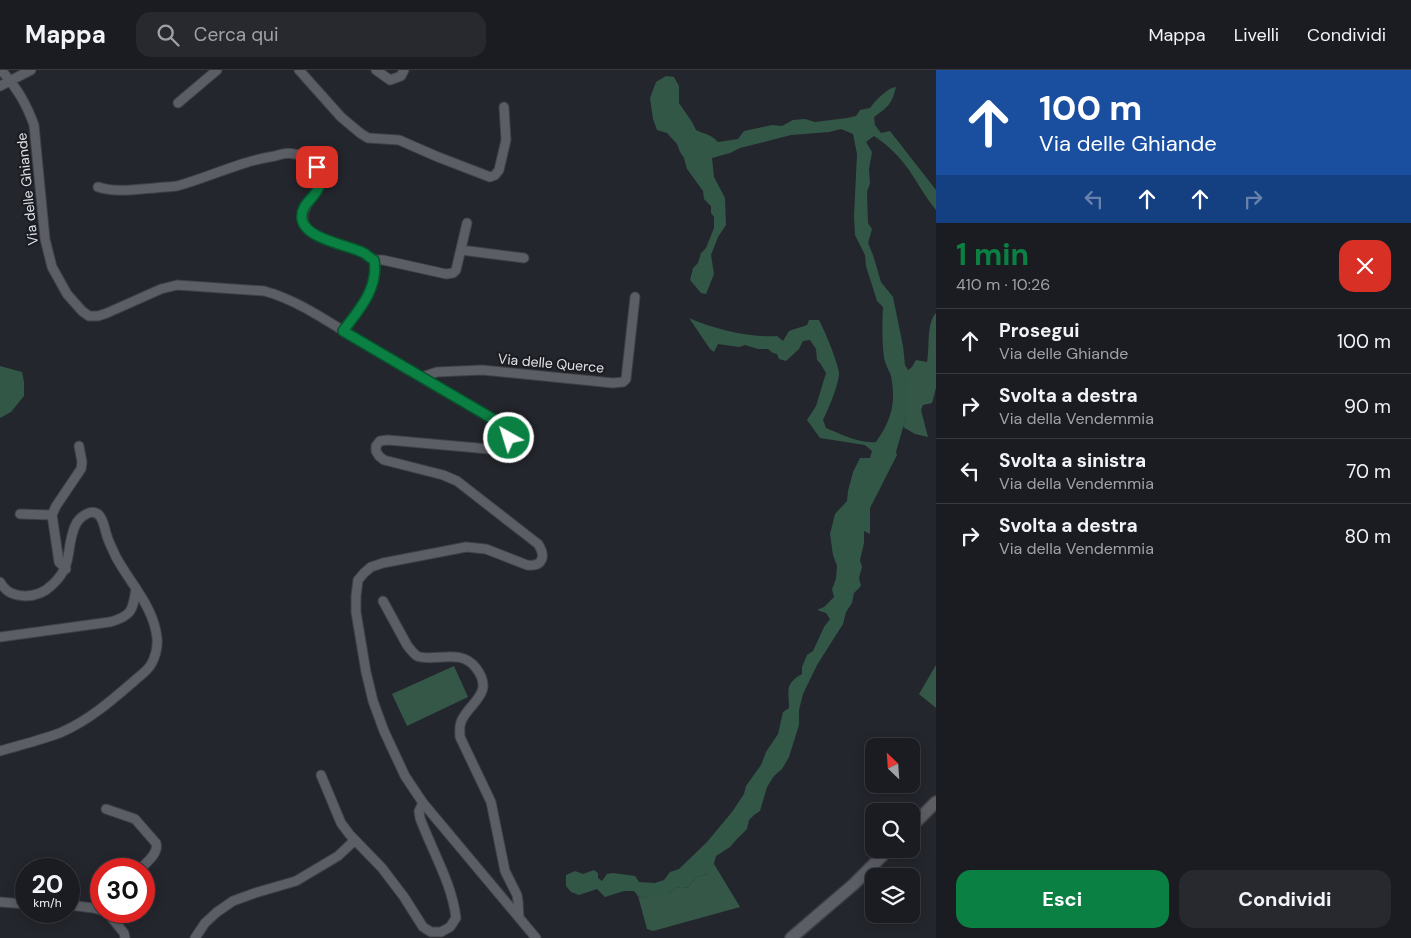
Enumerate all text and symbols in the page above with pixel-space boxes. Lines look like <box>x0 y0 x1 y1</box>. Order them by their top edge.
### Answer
search box <box>136 12 486 57</box>
text: Mappa <box>25 19 106 50</box>
icon: search <box>154 21 182 49</box>
text: Cerca qui <box>194 22 279 47</box>
text: Mappa <box>1148 23 1206 47</box>
text: Livelli <box>1234 23 1279 47</box>
text: Condividi <box>1307 23 1386 47</box>
text: 100 m <box>1039 85 1142 131</box>
icon: ahead <box>956 90 1021 155</box>
text: Via delle Ghiande <box>1039 129 1217 158</box>
street label: Via delle Ghiande <box>12 132 42 246</box>
pin <box>296 146 338 188</box>
icon: arrive <box>303 153 331 181</box>
icon: left <box>1080 185 1108 213</box>
icon: ahead <box>1133 185 1161 213</box>
icon: ahead <box>1186 185 1214 213</box>
icon: right <box>1239 185 1267 213</box>
text: 1 min <box>956 235 1029 274</box>
button: close <box>1339 240 1391 292</box>
text: 410 m · 10:26 <box>956 274 1050 295</box>
text: Prosegui <box>999 318 1079 343</box>
icon: ahead <box>956 327 984 355</box>
text: 100 m <box>1337 329 1391 354</box>
text: Via delle Ghiande <box>999 343 1128 364</box>
street label: Via delle Querce <box>497 349 605 377</box>
text: Svolta a destra <box>999 383 1138 408</box>
icon: right <box>956 392 984 420</box>
text: 90 m <box>1344 394 1391 419</box>
text: Via della Vendemmia <box>999 408 1154 429</box>
position arrow <box>482 411 534 463</box>
text: Svolta a sinistra <box>999 448 1146 473</box>
icon: left <box>956 457 984 485</box>
text: 70 m <box>1346 459 1391 484</box>
text: Via della Vendemmia <box>999 473 1154 494</box>
text: Svolta a destra <box>999 513 1138 538</box>
icon: right <box>956 522 984 550</box>
text: 80 m <box>1344 524 1391 549</box>
text: Via della Vendemmia <box>999 538 1154 559</box>
north arrow <box>865 738 920 792</box>
map controls <box>865 738 920 923</box>
button: search <box>865 803 920 858</box>
speed limit sign: 30 <box>90 858 155 923</box>
text: 20 <box>32 868 63 901</box>
button: layers <box>865 868 920 923</box>
button: Esci <box>956 870 1169 928</box>
button: Condividi <box>1179 870 1391 928</box>
text: km/h <box>33 895 62 911</box>

